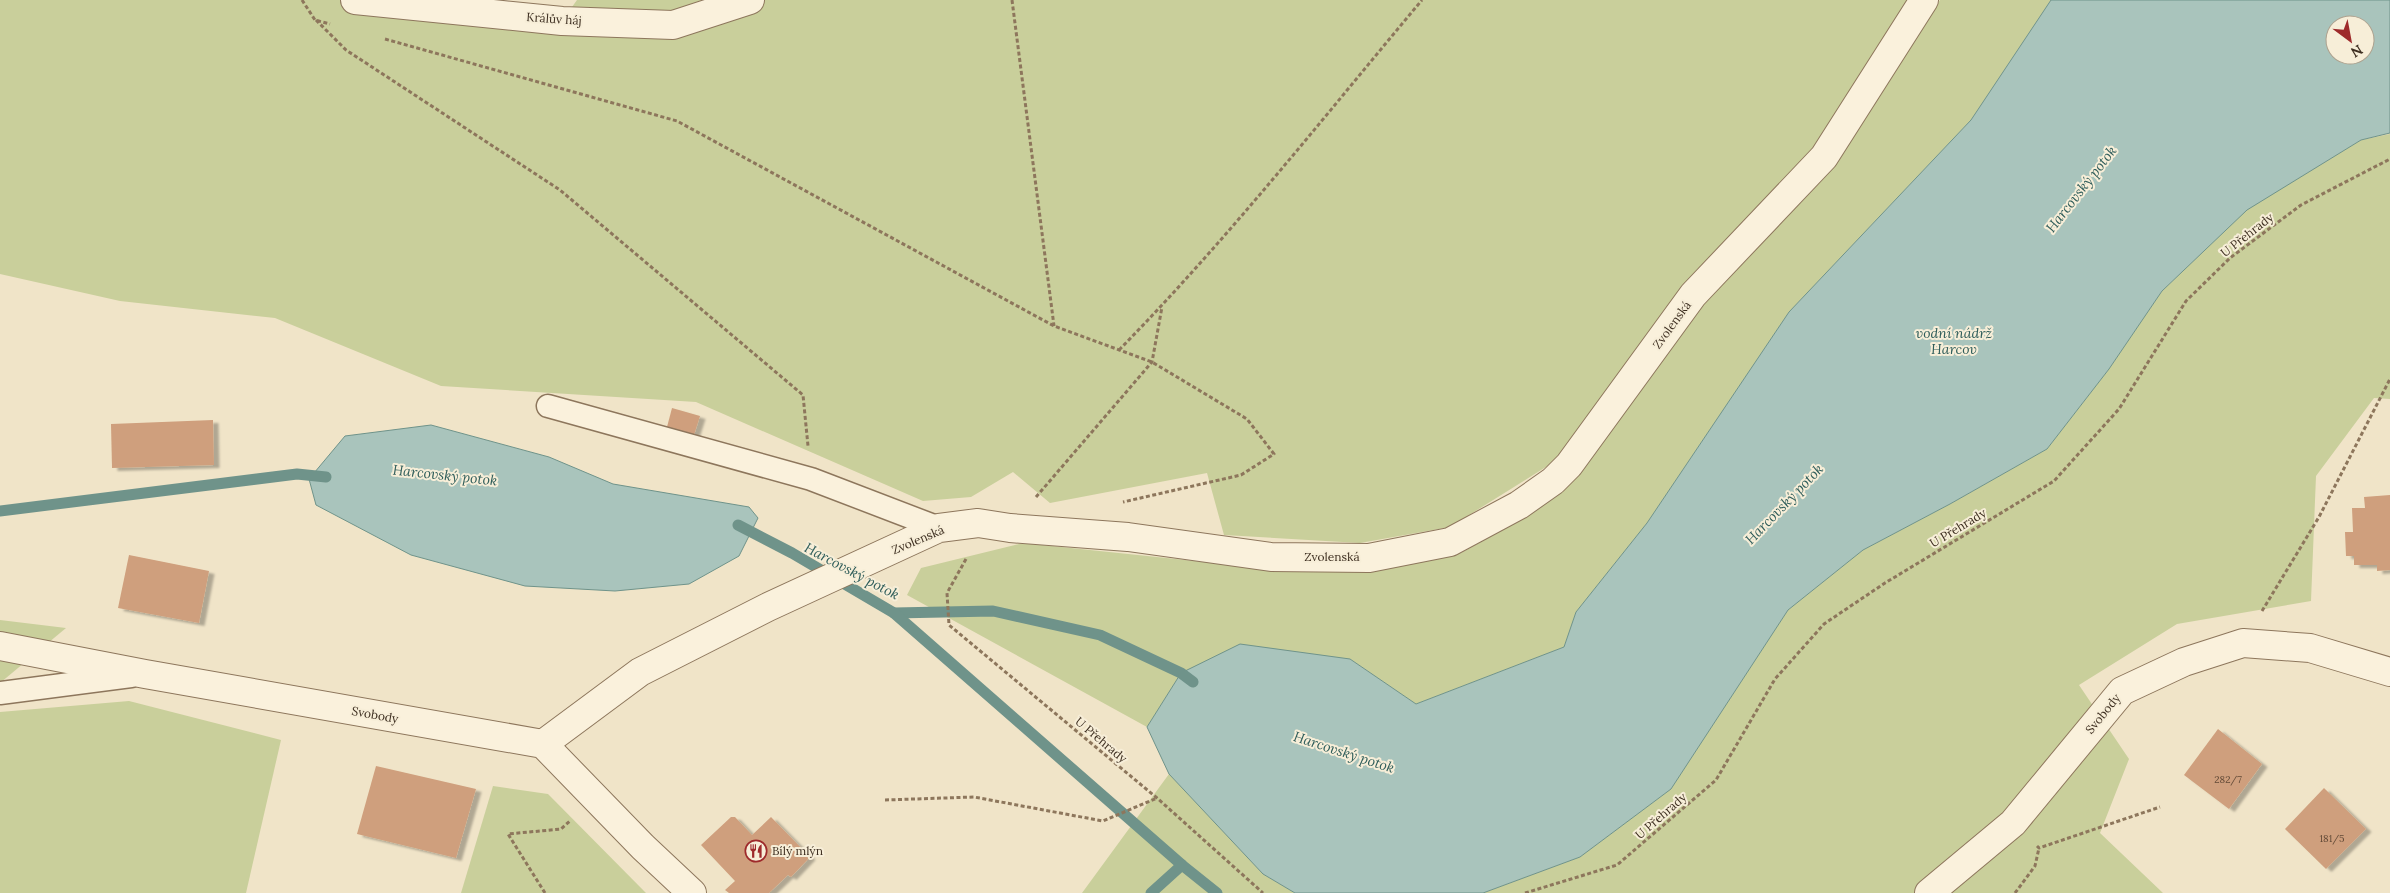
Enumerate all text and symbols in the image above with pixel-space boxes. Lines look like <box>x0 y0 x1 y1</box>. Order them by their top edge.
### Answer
street label: Králův háj <box>526 9 582 28</box>
north arrow <box>2325 15 2375 65</box>
text: N <box>2347 41 2366 62</box>
water label: Harcovský potok <box>2042 142 2120 236</box>
street label: U Přehrady <box>2217 209 2277 260</box>
street label: Zvolenská <box>1649 298 1694 352</box>
water label: vodní nádrž Harcov <box>1916 324 1993 358</box>
water label: Harcovský potok <box>1741 460 1827 548</box>
water label: Harcovský potok <box>392 461 498 489</box>
street label: U Přehrady <box>1927 505 1989 550</box>
street label: Zvolenská <box>889 522 946 557</box>
water label: Harcovský potok <box>801 538 903 604</box>
street label: Zvolenská <box>1304 549 1360 564</box>
street label: Svobody <box>2082 690 2124 737</box>
street label: Svobody <box>351 703 400 726</box>
street label: U Přehrady <box>1072 714 1131 766</box>
water label: Harcovský potok <box>1291 727 1397 777</box>
house number: 282/7 <box>2214 773 2242 786</box>
street label: U Přehrady <box>1632 789 1690 842</box>
house number: 181/5 <box>2319 832 2345 845</box>
restaurant icon: Bílý mlýn <box>744 839 768 863</box>
place label: Bílý mlýn <box>772 843 823 858</box>

